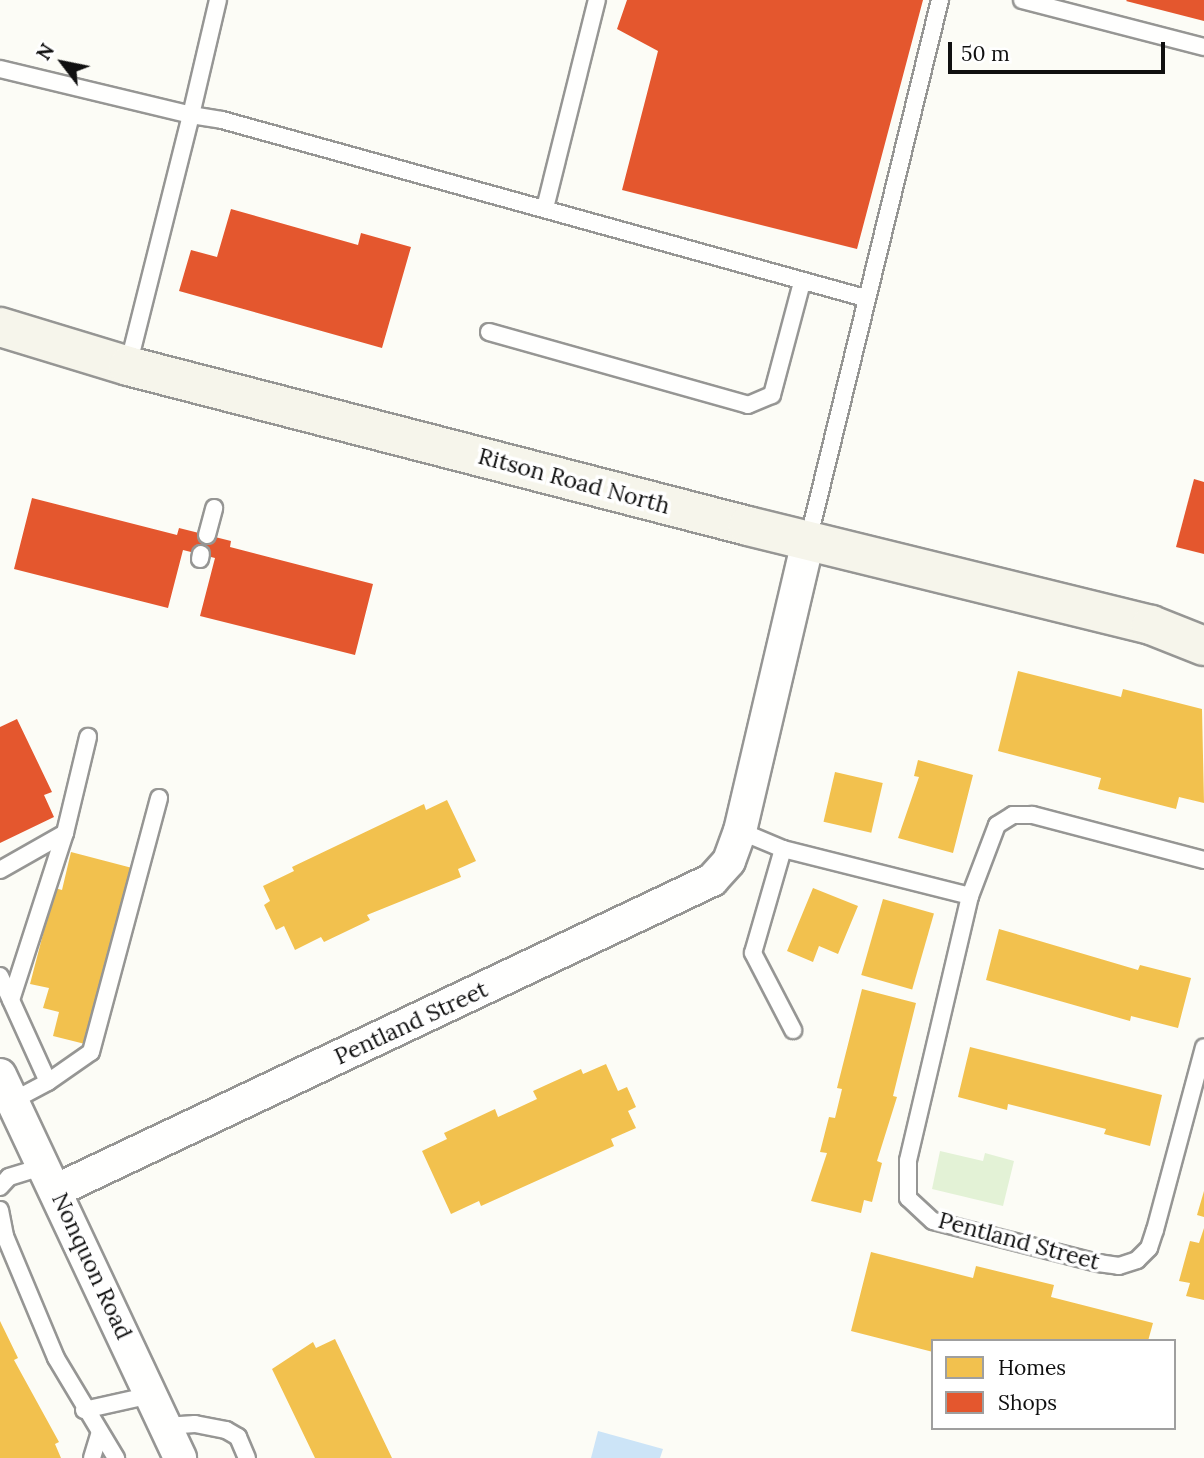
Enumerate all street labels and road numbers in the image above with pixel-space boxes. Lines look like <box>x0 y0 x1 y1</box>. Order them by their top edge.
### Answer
street label: Ritson Road North <box>475 442 673 520</box>
street label: Pentland Street <box>330 975 492 1071</box>
street label: Nonquon Road <box>46 1188 138 1344</box>
street label: Pentland Street <box>935 1206 1103 1276</box>

